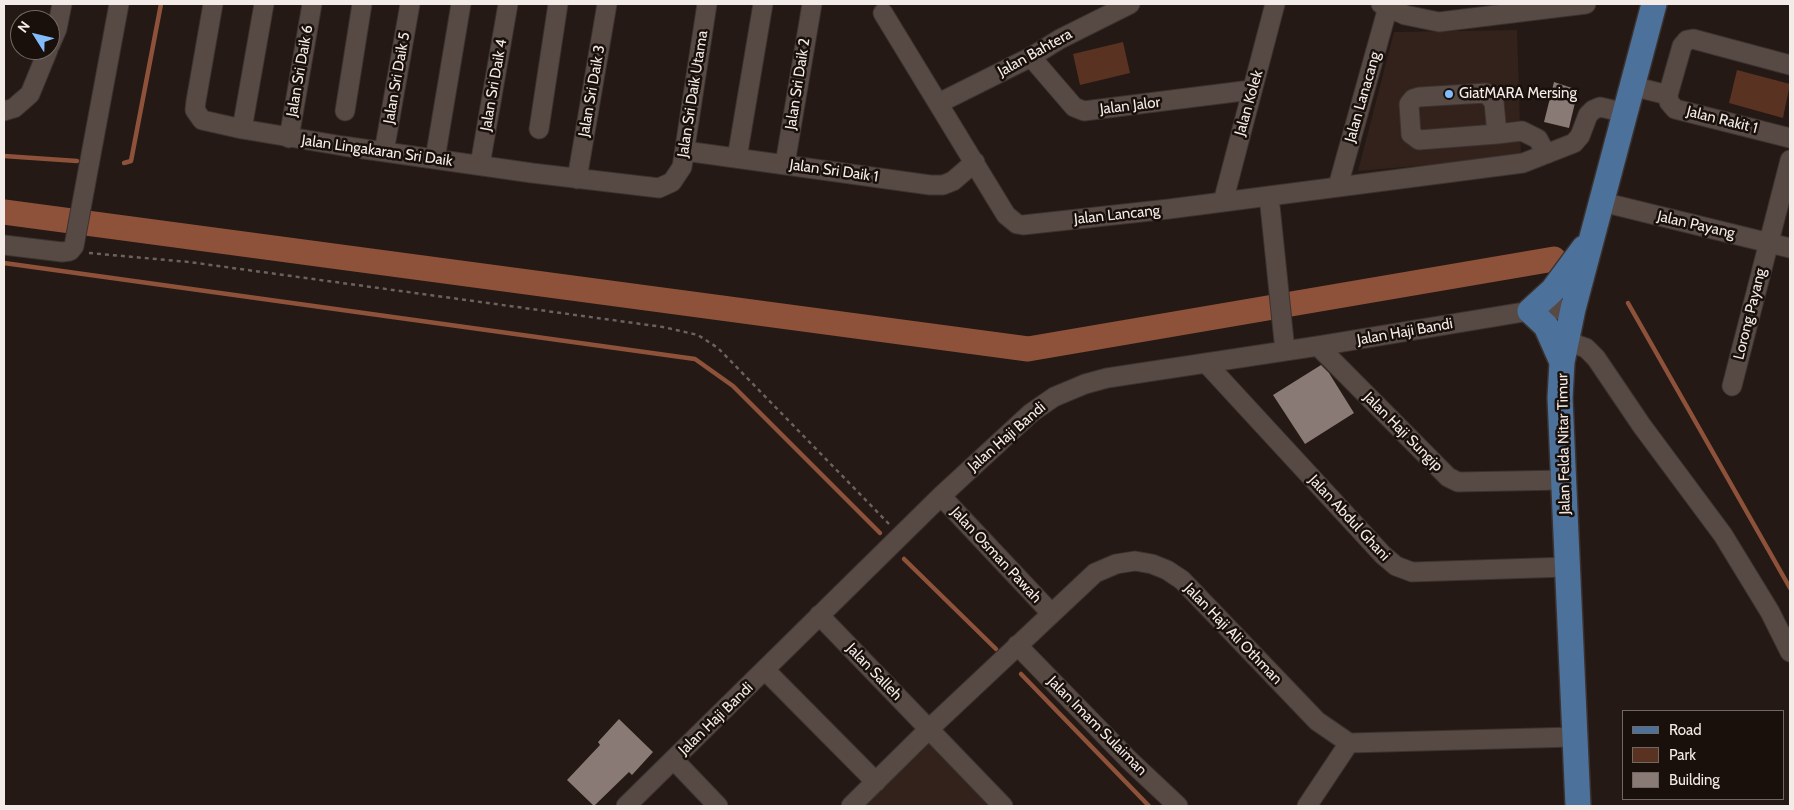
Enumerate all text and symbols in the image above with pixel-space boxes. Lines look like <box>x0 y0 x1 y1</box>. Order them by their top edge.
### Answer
north arrow <box>10 10 60 60</box>
text: N <box>13 17 34 36</box>
street label: Jalan Sri Daik 6 <box>283 24 317 118</box>
street label: Jalan Bahtera <box>995 25 1075 81</box>
street label: Jalan Sri Daik Utama <box>674 29 712 159</box>
street label: Jalan Sri Daik 5 <box>380 31 414 125</box>
street label: Jalan Sri Daik 2 <box>782 37 814 131</box>
street label: Jalan Sri Daik 4 <box>477 38 511 132</box>
street label: Jalan Sri Daik 3 <box>575 44 609 138</box>
street label: Jalan Lanacang <box>1341 50 1385 144</box>
street label: Jalan Kolek <box>1231 68 1267 138</box>
place label: GiatMARA Mersing <box>1459 85 1577 103</box>
marker: GiatMARA Mersing <box>1443 88 1455 100</box>
street label: Jalan Jalor <box>1099 93 1161 119</box>
street label: Jalan Rakit 1 <box>1685 102 1759 138</box>
street label: Jalan Lingakaran Sri Daik <box>300 131 454 171</box>
street label: Jalan Sri Daik 1 <box>788 156 880 186</box>
street label: Jalan Lancang <box>1073 202 1161 228</box>
street label: Jalan Payang <box>1655 207 1737 243</box>
street label: Lorong Payang <box>1730 266 1770 362</box>
street label: Jalan Haji Bandi <box>1356 315 1454 349</box>
street label: Jalan Felda Nitar Timur <box>1554 373 1574 515</box>
street label: Jalan Haji Sungip <box>1360 389 1446 475</box>
street label: Jalan Haji Bandi <box>965 398 1049 476</box>
street label: Jalan Abdul Ghani <box>1305 471 1393 565</box>
street label: Jalan Osman Pawah <box>947 503 1045 607</box>
street label: Jalan Haji Ali Othman <box>1180 580 1286 688</box>
street label: Jalan Salleh <box>842 640 906 704</box>
street label: Jalan Imam Sulaiman <box>1044 673 1150 779</box>
street label: Jalan Haji Bandi <box>675 679 757 759</box>
legend <box>1622 710 1784 800</box>
text: Road <box>1669 721 1702 739</box>
text: Park <box>1669 746 1696 764</box>
text: Building <box>1669 771 1720 789</box>

